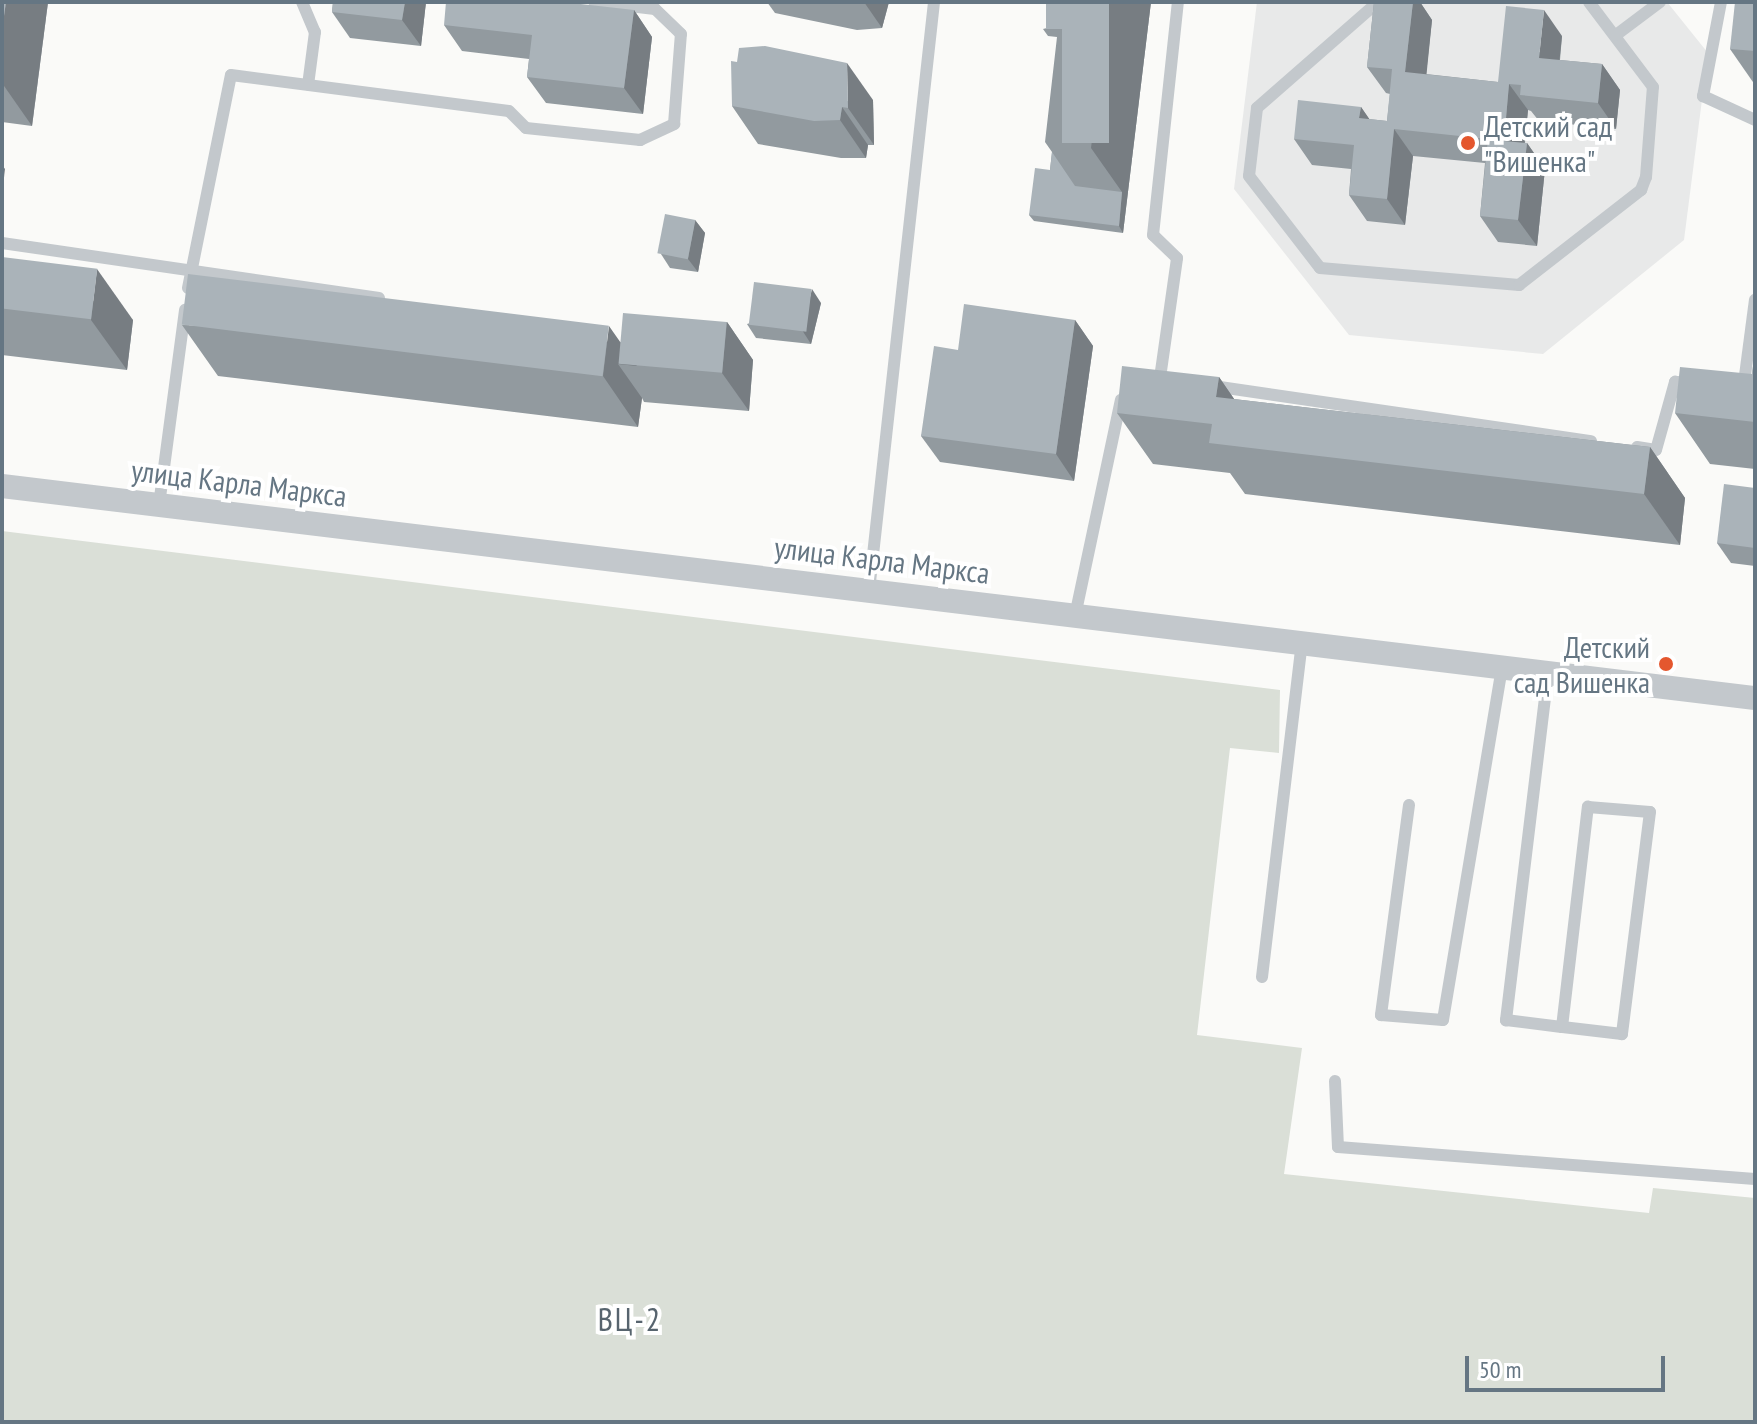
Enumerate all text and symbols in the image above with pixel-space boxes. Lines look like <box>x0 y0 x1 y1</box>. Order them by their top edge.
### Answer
place label: Детский сад "Вишенка" <box>1484 108 1612 178</box>
marker: Детский сад "Вишенка" <box>1459 134 1477 152</box>
street label: улица Карла Маркса <box>129 452 349 514</box>
street label: улица Карла Маркса <box>772 529 992 591</box>
place label: Детский сад Вишенка <box>1514 629 1650 700</box>
marker: Детский сад Вишенка <box>1657 655 1675 673</box>
district label: ВЦ-2 <box>598 1300 662 1338</box>
scale bar <box>1469 1340 1669 1390</box>
text: 50 m <box>1479 1354 1521 1385</box>

